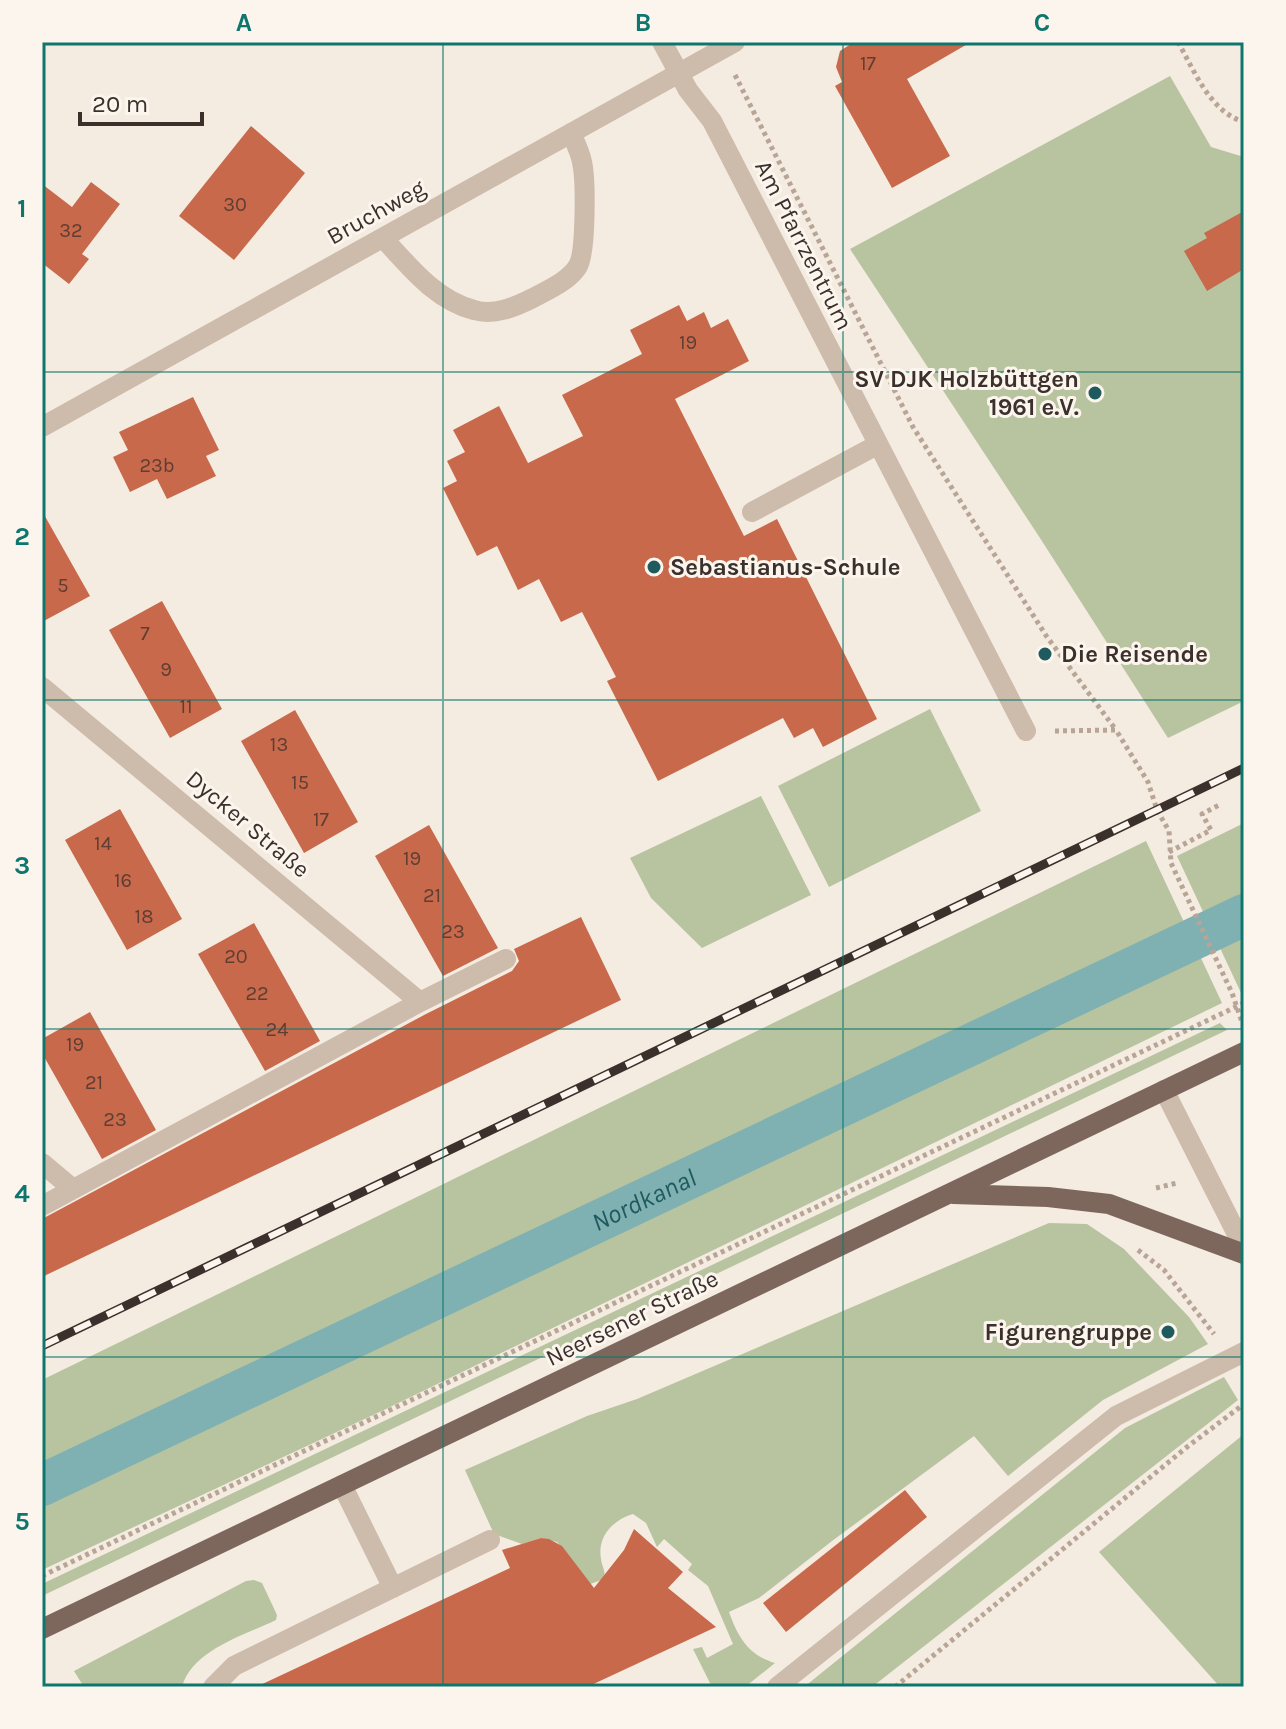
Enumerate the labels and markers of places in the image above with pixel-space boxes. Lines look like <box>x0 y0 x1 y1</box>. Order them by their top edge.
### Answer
place label: SV DJK Holzbüttgen 1961 e.V. <box>854 365 1079 421</box>
marker: SV DJK Holzbüttgen 1961 e.V. <box>1086 384 1104 402</box>
place label: Sebastianus-Schule <box>670 553 901 581</box>
marker: Sebastianus-Schule <box>645 558 663 576</box>
place label: Die Reisende <box>1061 640 1208 668</box>
marker: Die Reisende <box>1036 645 1054 663</box>
place label: Figurengruppe <box>984 1318 1152 1346</box>
marker: Figurengruppe <box>1159 1323 1177 1341</box>

